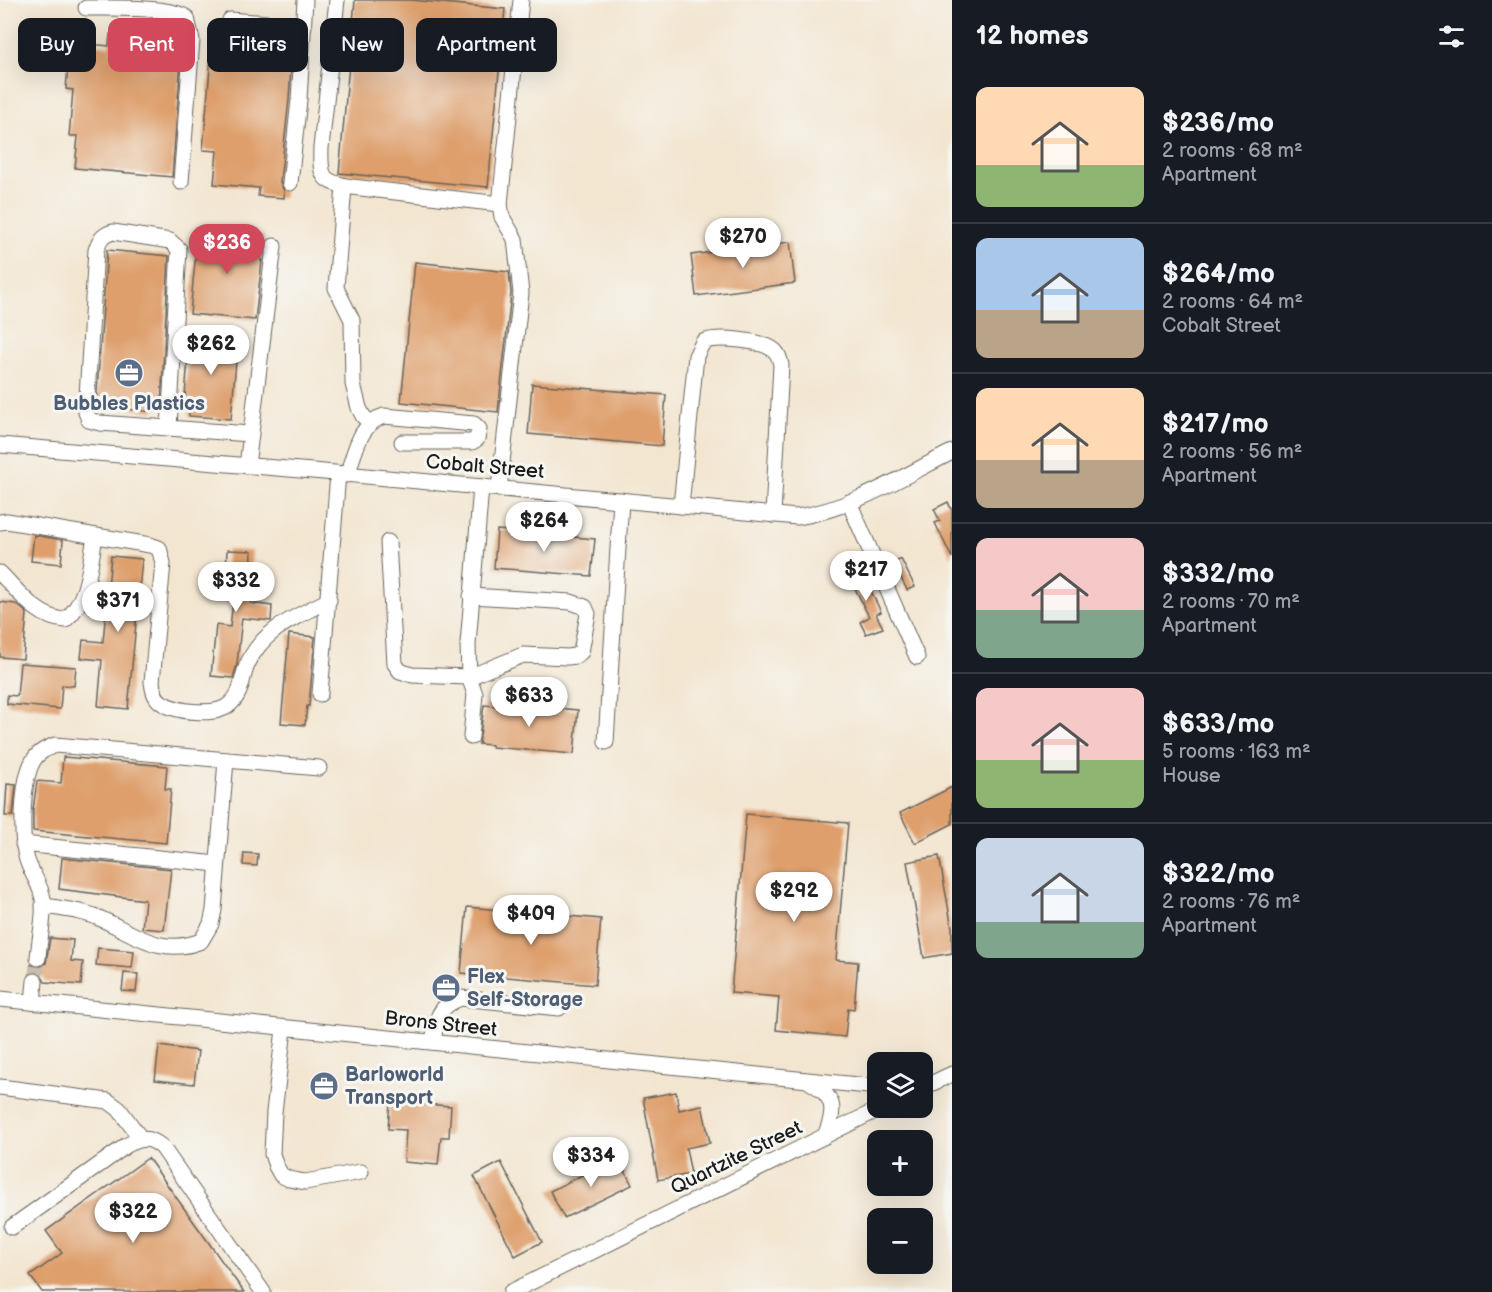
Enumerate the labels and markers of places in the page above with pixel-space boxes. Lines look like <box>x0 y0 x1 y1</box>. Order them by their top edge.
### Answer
pin: $270 <box>707 218 779 269</box>
pin: $236 <box>191 224 263 275</box>
pin: $262 <box>175 325 247 376</box>
office icon: Bubbles Plastics <box>113 357 145 389</box>
place label: Bubbles Plastics <box>53 392 205 416</box>
pin: $264 <box>508 502 580 553</box>
pin: $217 <box>830 551 902 602</box>
pin: $332 <box>200 562 272 613</box>
pin: $371 <box>82 582 154 633</box>
pin: $633 <box>493 677 565 728</box>
pin: $292 <box>758 872 830 923</box>
pin: $409 <box>495 895 567 946</box>
place label: Flex Self-Storage <box>467 965 583 1012</box>
office icon: Flex Self-Storage <box>430 972 462 1004</box>
place label: Barloworld Transport <box>345 1063 444 1110</box>
office icon: Barloworld Transport <box>308 1070 340 1102</box>
pin: $334 <box>555 1137 627 1188</box>
pin: $322 <box>97 1193 169 1244</box>

